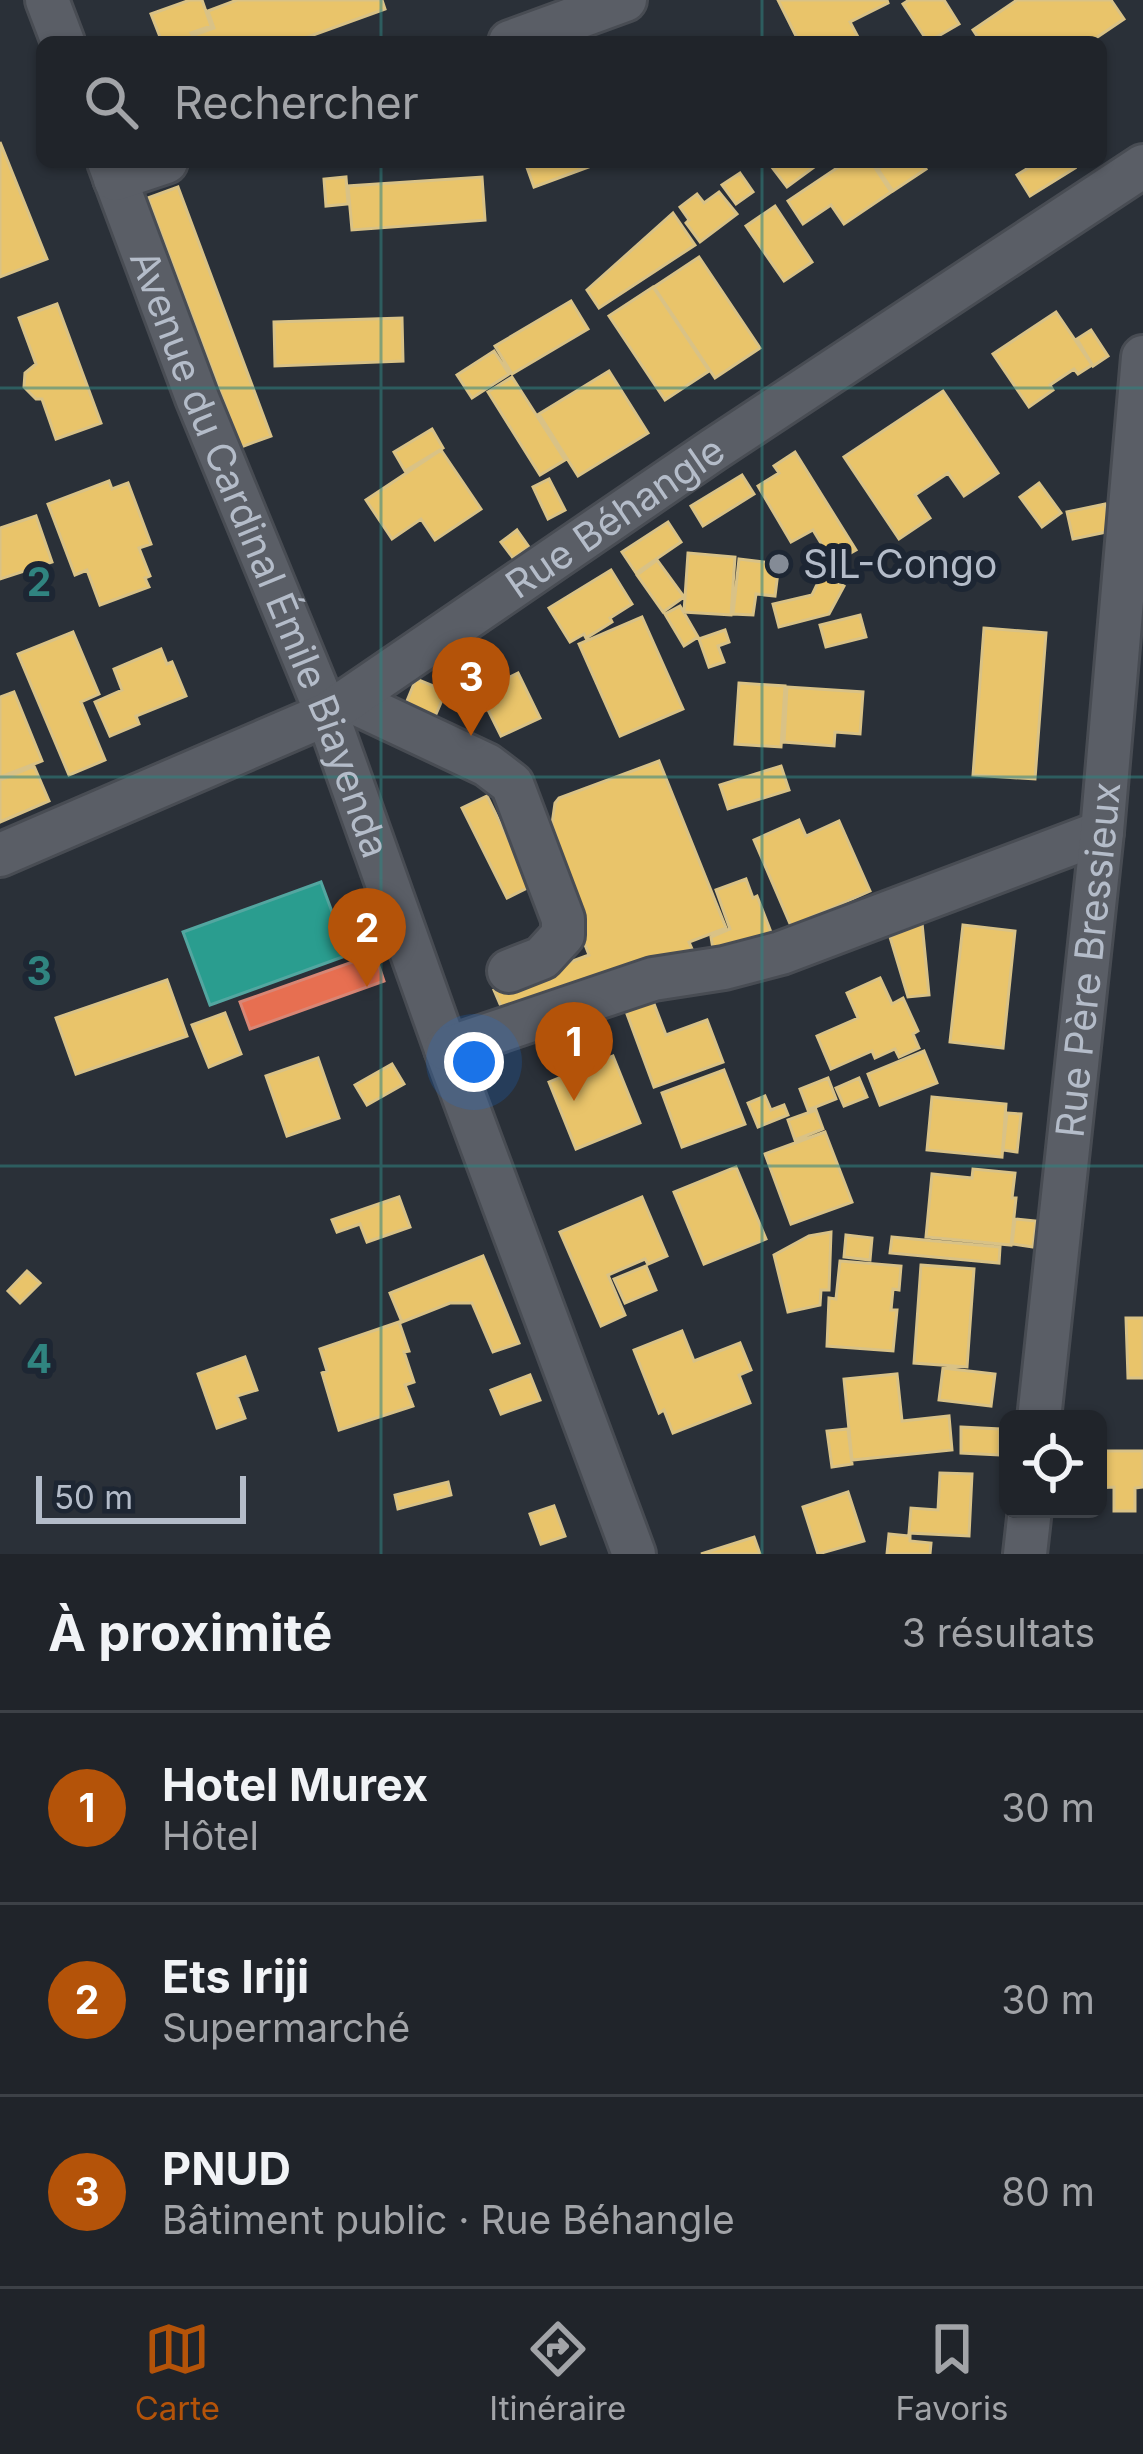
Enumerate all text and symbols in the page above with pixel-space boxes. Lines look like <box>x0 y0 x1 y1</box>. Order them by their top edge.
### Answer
search box <box>36 36 1107 168</box>
icon: search <box>78 69 144 135</box>
text: Rechercher <box>174 75 419 130</box>
street label: Avenue du Cardinal Émile Biayenda <box>121 243 400 864</box>
street label: Rue Béhangle <box>496 425 733 608</box>
place label: SIL-Congo <box>803 540 997 587</box>
marker: SIL-Congo <box>766 551 792 577</box>
text: 2 <box>27 558 51 605</box>
pin: 3 <box>432 637 510 736</box>
street label: Rue Père Bressieux <box>1045 780 1129 1140</box>
pin: 2 <box>328 888 406 987</box>
text: 3 <box>26 947 52 994</box>
pin: 1 <box>535 1002 613 1101</box>
your location <box>444 1032 504 1092</box>
text: 4 <box>26 1335 52 1382</box>
map controls <box>999 1410 1107 1518</box>
button: locate <box>999 1410 1107 1518</box>
scale bar <box>36 1470 246 1523</box>
text: 50 m <box>54 1477 133 1517</box>
text: À proximité <box>48 1602 332 1663</box>
text: 3 résultats <box>902 1609 1095 1656</box>
text: Hotel Murex <box>162 1757 428 1812</box>
text: 1 <box>79 1784 95 1831</box>
text: 30 m <box>1001 1784 1095 1831</box>
text: Hôtel <box>162 1812 259 1859</box>
text: Ets Iriji <box>162 1949 309 2004</box>
text: 2 <box>75 1976 99 2023</box>
text: 30 m <box>1001 1976 1095 2023</box>
text: Supermarché <box>162 2004 410 2051</box>
text: PNUD <box>162 2141 291 2196</box>
text: 3 <box>74 2168 100 2215</box>
text: 80 m <box>1001 2168 1095 2215</box>
text: Bâtiment public · Rue Béhangle <box>162 2196 735 2243</box>
tab: Carte <box>135 2316 220 2428</box>
tab: Itinéraire <box>489 2316 626 2428</box>
tab: Favoris <box>896 2316 1008 2428</box>

